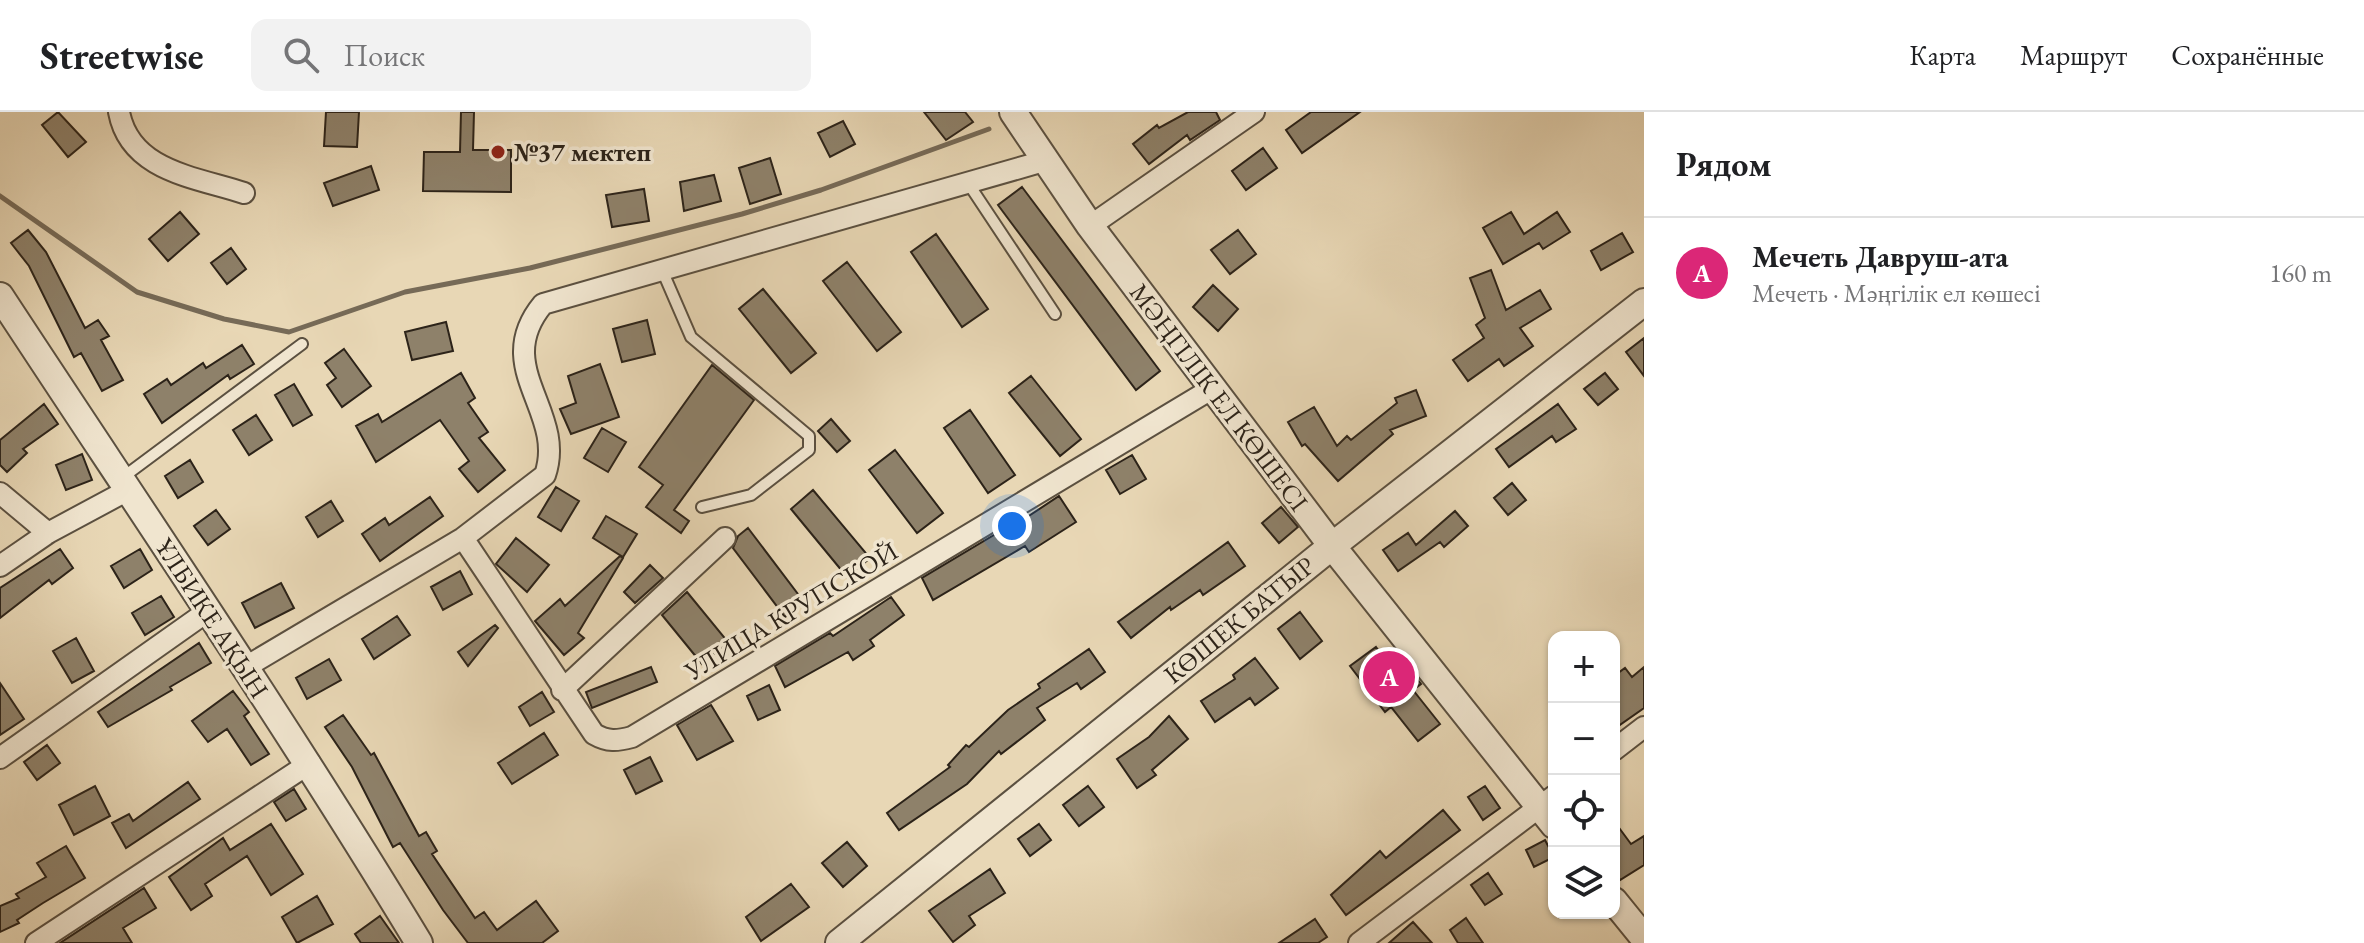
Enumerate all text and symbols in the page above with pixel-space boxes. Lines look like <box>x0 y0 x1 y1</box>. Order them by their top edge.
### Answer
search box <box>251 19 811 91</box>
text: Streetwise <box>40 31 203 80</box>
icon: search <box>279 33 323 77</box>
text: Поиск <box>343 36 425 75</box>
text: Карта <box>1909 37 1976 73</box>
text: Маршрут <box>2020 37 2127 73</box>
text: Сохранённые <box>2171 37 2324 73</box>
place label: №37 мектеп <box>514 135 651 169</box>
text: Рядом <box>1676 142 1771 186</box>
marker: №37 мектеп <box>489 143 507 161</box>
text: Мечеть Давруш-ата <box>1752 237 2008 276</box>
text: A <box>1693 256 1711 290</box>
text: 160 m <box>2269 256 2332 290</box>
street label: МӘҢГІЛІК ЕЛ КӨШЕСІ <box>1122 276 1316 518</box>
text: Мечеть · Мәңгілік ел көшесі <box>1752 276 2041 310</box>
your location <box>992 506 1032 546</box>
street label: ҰЛБИКЕ АҚЫН <box>147 531 277 705</box>
street label: УЛИЦА КРУПСКОЙ <box>678 534 904 688</box>
street label: КӨШЕК БАТЫР <box>1157 549 1321 691</box>
map controls <box>1548 631 1620 919</box>
button: + <box>1548 631 1620 703</box>
pin: A <box>1363 647 1415 707</box>
button: − <box>1548 703 1620 775</box>
button: locate <box>1548 775 1620 847</box>
button: layers <box>1548 847 1620 919</box>

